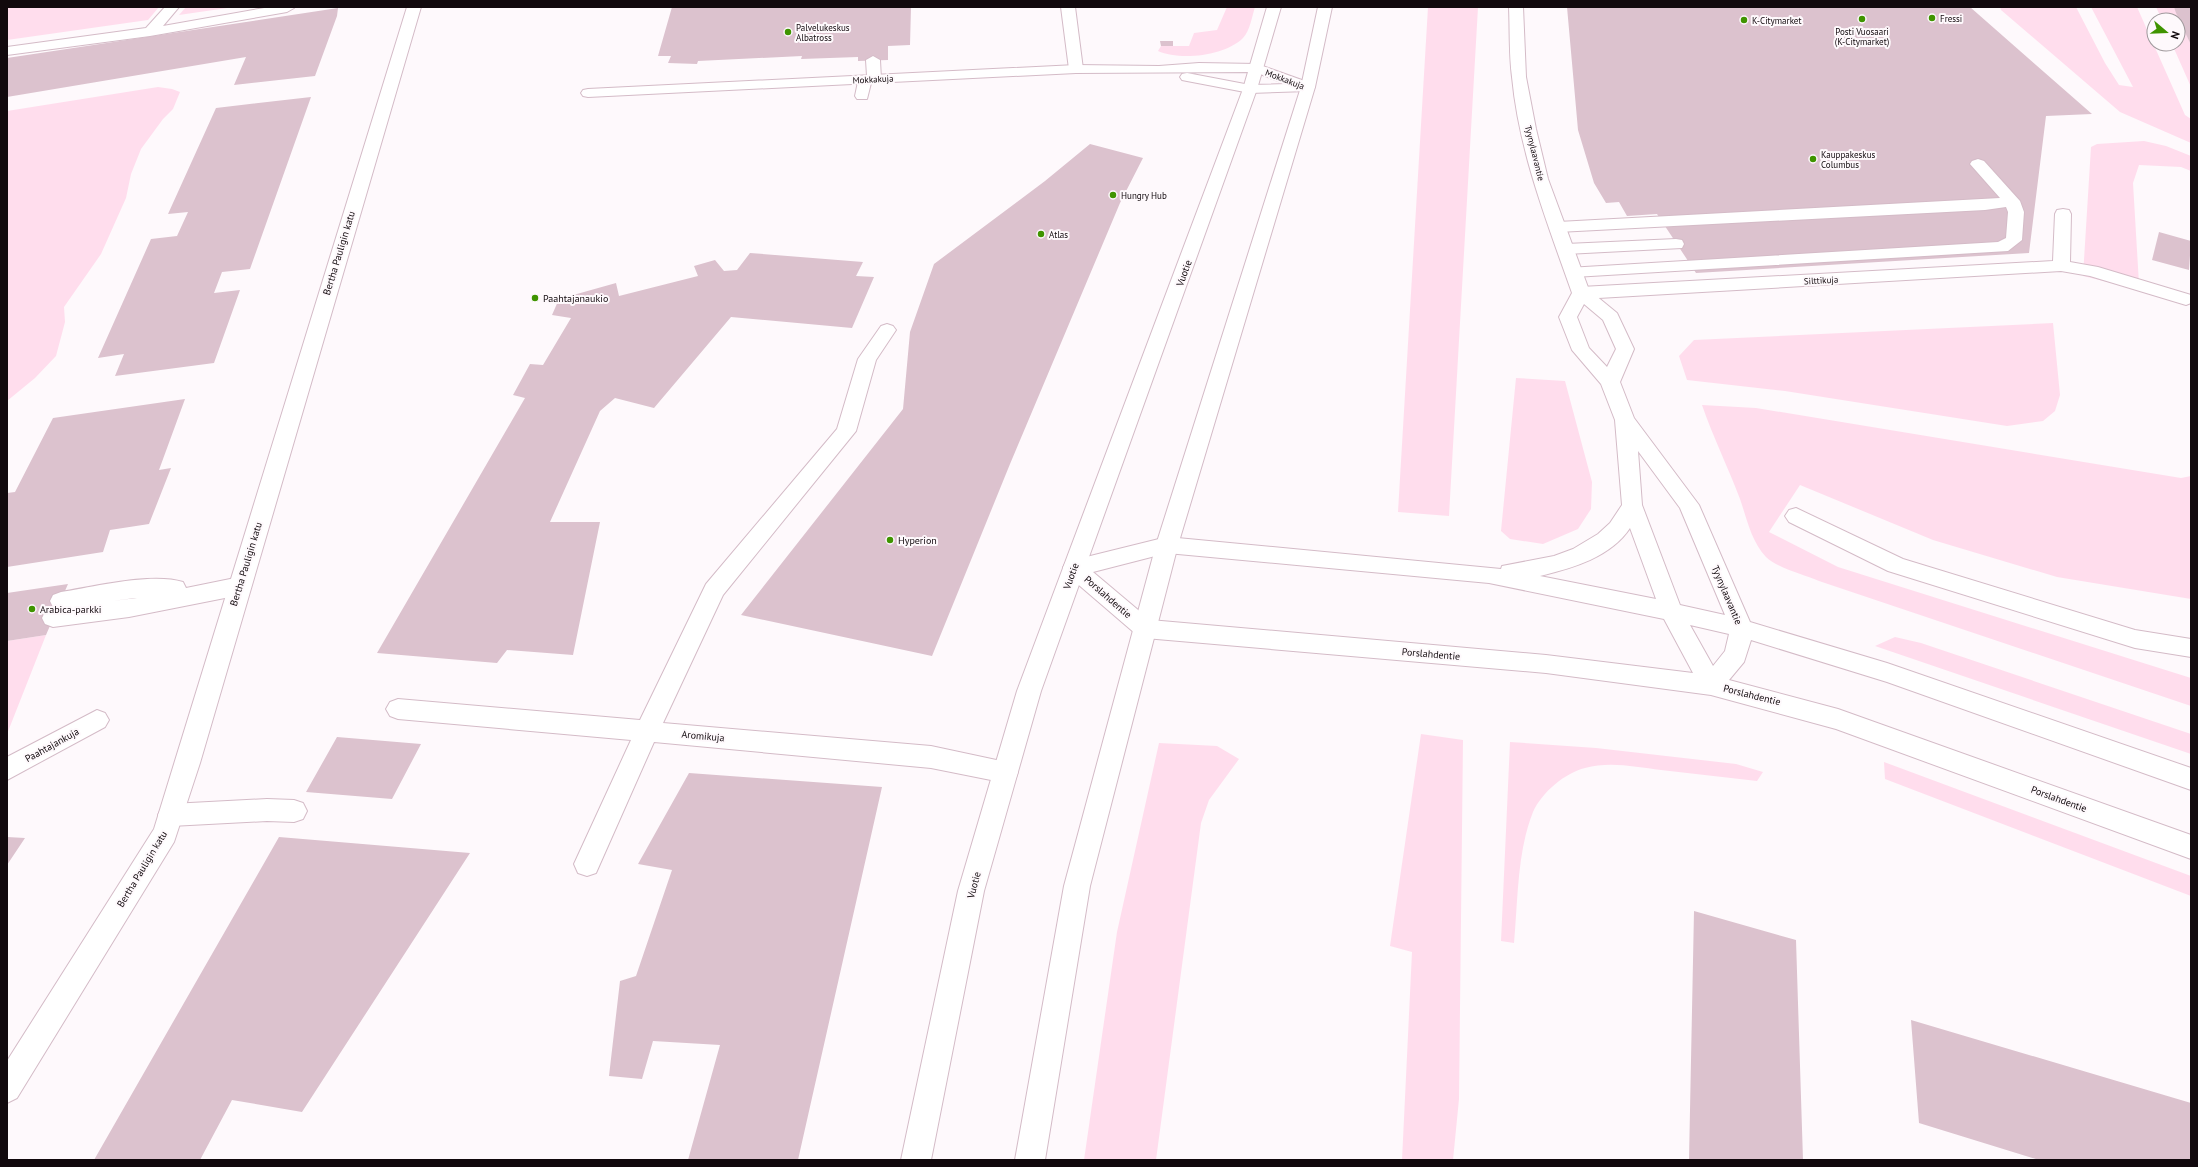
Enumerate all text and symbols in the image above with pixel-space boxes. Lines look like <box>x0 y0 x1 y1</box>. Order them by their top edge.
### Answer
north arrow <box>2146 12 2186 52</box>
marker: Fressi <box>1927 13 1937 23</box>
place label: Fressi <box>1940 13 1962 24</box>
marker: Posti Vuosaari (K-Citymarket) <box>1857 14 1867 24</box>
marker: K-Citymarket <box>1739 15 1749 25</box>
place label: K-Citymarket <box>1752 15 1801 26</box>
place label: Palvelukeskus Albatross <box>796 22 850 43</box>
place label: Posti Vuosaari (K-Citymarket) <box>1835 26 1889 48</box>
marker: Palvelukeskus Albatross <box>783 27 793 37</box>
text: N <box>2168 30 2183 41</box>
street label: Mokkakuja <box>1264 67 1306 91</box>
street label: Mokkakuja <box>852 72 894 86</box>
street label: Tyynylaavantie <box>1523 124 1547 182</box>
place label: Kauppakeskus Columbus <box>1821 149 1875 170</box>
marker: Kauppakeskus Columbus <box>1808 154 1818 164</box>
marker: Hungry Hub <box>1108 190 1118 200</box>
place label: Hungry Hub <box>1121 190 1167 201</box>
street label: Bertha Pauligin katu <box>320 209 358 297</box>
marker: Atlas <box>1036 229 1046 239</box>
place label: Atlas <box>1049 229 1068 240</box>
street label: Vuotie <box>1173 258 1195 289</box>
street label: Silttikuja <box>1804 274 1838 286</box>
place label: Paahtajanaukio <box>543 292 608 305</box>
marker: Paahtajanaukio <box>530 293 540 303</box>
street label: Bertha Pauligin katu <box>227 520 265 608</box>
place label: Hyperion <box>898 534 937 547</box>
marker: Hyperion <box>885 535 895 545</box>
street label: Vuotie <box>1060 561 1082 592</box>
street label: Tyynylaavantie <box>1709 563 1745 627</box>
street label: Porslahdentie <box>1082 573 1134 621</box>
place label: Arabica-parkki <box>40 603 101 616</box>
marker: Arabica-parkki <box>27 604 37 614</box>
street label: Porslahdentie <box>1401 645 1461 663</box>
street label: Porslahdentie <box>1722 682 1782 708</box>
street label: Paahtajankuja <box>23 725 81 765</box>
street label: Aromikuja <box>681 728 725 744</box>
street label: Porslahdentie <box>2029 783 2089 815</box>
street label: Bertha Pauligin katu <box>114 828 170 910</box>
street label: Vuotie <box>964 870 984 901</box>

